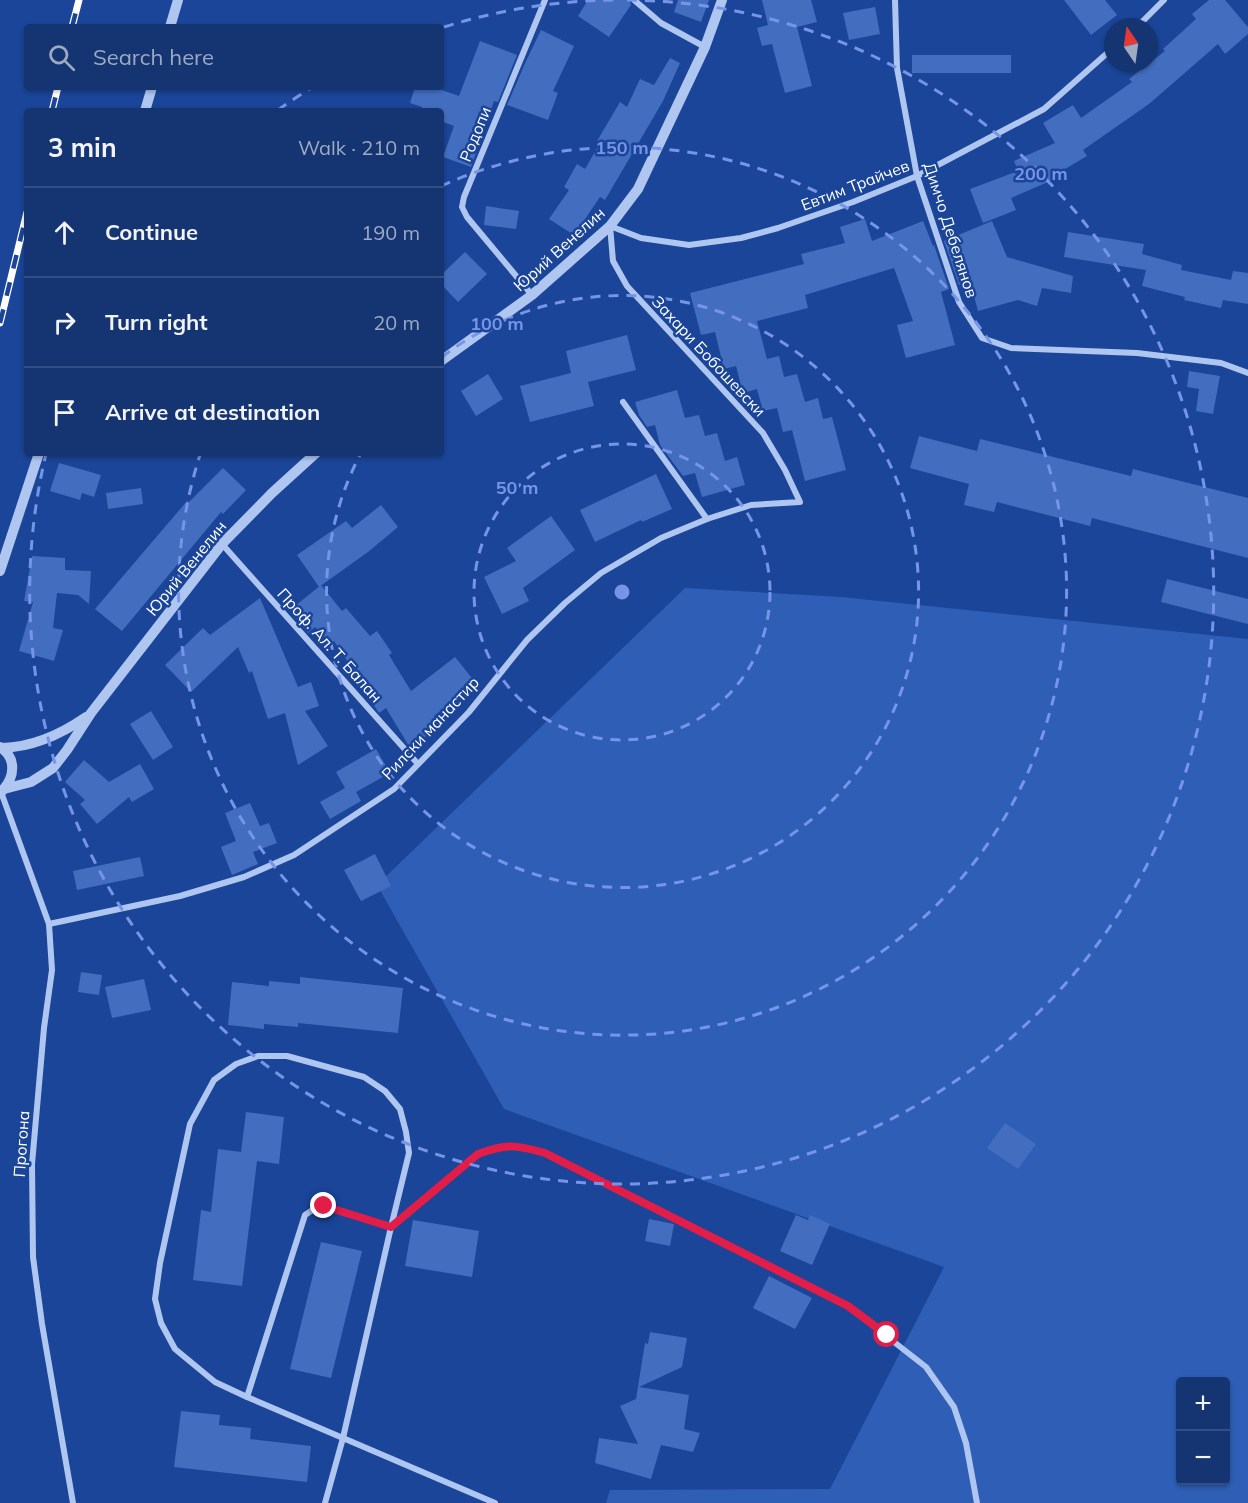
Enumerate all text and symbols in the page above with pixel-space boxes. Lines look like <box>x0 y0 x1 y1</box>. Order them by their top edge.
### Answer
north arrow <box>1104 18 1158 72</box>
search box <box>24 24 444 90</box>
icon: search <box>45 41 78 74</box>
text: Search here <box>93 43 214 71</box>
street label: Родопи <box>455 104 495 164</box>
text: 3 min <box>48 131 117 164</box>
text: Walk · 210 m <box>298 135 420 160</box>
text: 150 m <box>595 136 649 159</box>
street label: Евтим Трайчев <box>798 155 912 215</box>
street label: Димчо Дебелянов <box>920 160 982 300</box>
text: 200 m <box>1014 162 1068 185</box>
street label: Юрий Венелин <box>509 203 609 295</box>
icon: ahead <box>48 216 81 249</box>
text: Continue <box>105 218 198 246</box>
text: 190 m <box>361 220 420 245</box>
street label: Захари Бобошевски <box>648 291 770 421</box>
icon: right <box>48 306 81 339</box>
text: Turn right <box>105 308 208 336</box>
text: 20 m <box>373 310 420 335</box>
text: 100 m <box>470 312 524 335</box>
icon: arrive <box>48 396 81 429</box>
text: Arrive at destination <box>105 398 320 426</box>
text: 50 m <box>496 476 538 499</box>
street label: Юрий Венелин <box>142 517 230 619</box>
centre of rings <box>612 582 632 602</box>
street label: Проф. Ал. Т. Балан <box>273 584 387 706</box>
street label: Рилски манастир <box>377 672 483 784</box>
street label: Прогона <box>9 1110 33 1178</box>
route end <box>310 1192 336 1218</box>
route start <box>873 1321 899 1347</box>
map controls <box>1176 1377 1230 1485</box>
button: + <box>1176 1377 1230 1431</box>
button: − <box>1176 1431 1230 1485</box>

